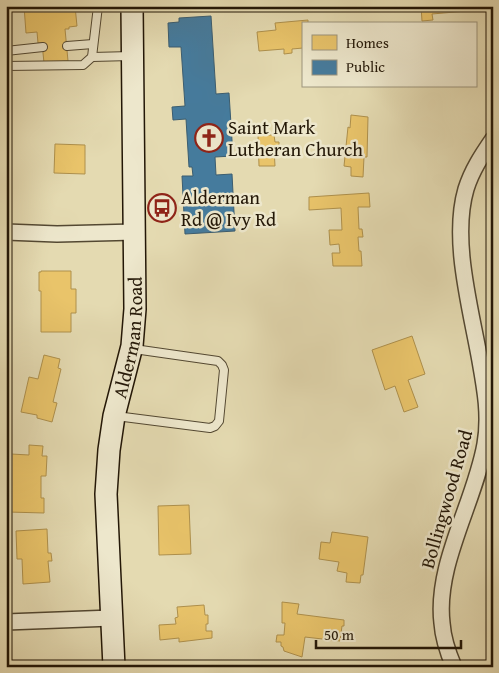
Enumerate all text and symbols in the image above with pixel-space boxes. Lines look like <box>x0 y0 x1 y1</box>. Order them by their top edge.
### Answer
legend <box>302 22 476 88</box>
text: Homes <box>346 32 389 53</box>
text: Public <box>346 56 385 77</box>
place label: Saint Mark Lutheran Church <box>228 113 363 163</box>
church icon: Saint Mark Lutheran Church <box>194 123 224 153</box>
place label: Alderman Rd @ Ivy Rd <box>181 183 277 233</box>
bus stop icon: Alderman Rd @ Ivy Rd <box>147 193 177 223</box>
street label: Alderman Road <box>105 276 149 401</box>
street label: Bollingwood Road <box>413 425 479 572</box>
scale bar <box>316 618 462 650</box>
text: 50 m <box>324 624 355 645</box>

